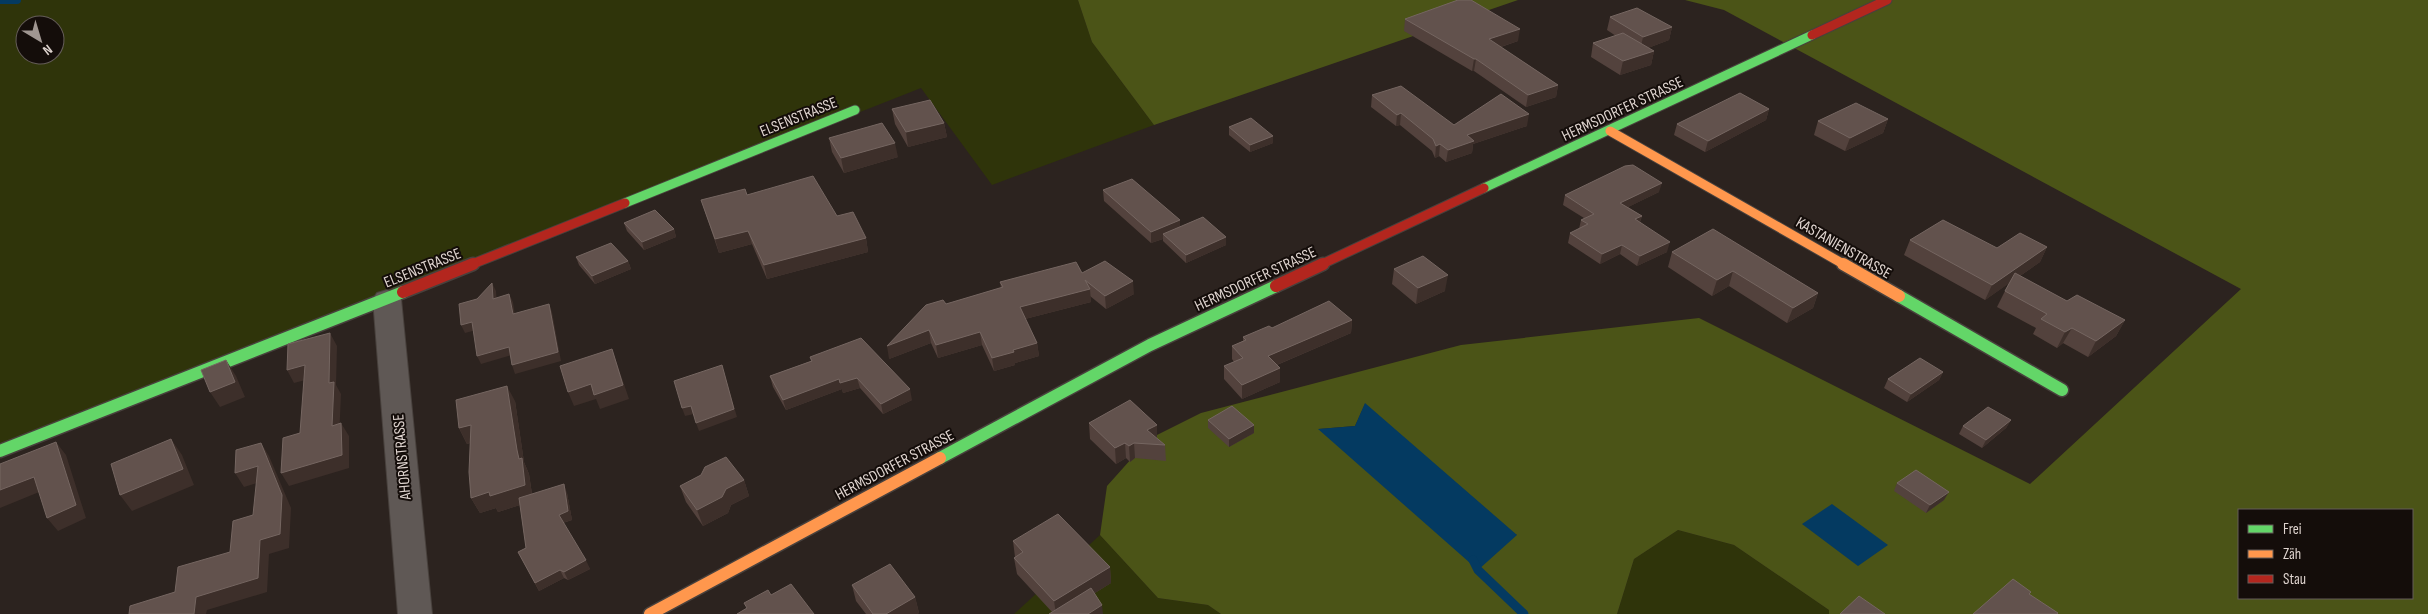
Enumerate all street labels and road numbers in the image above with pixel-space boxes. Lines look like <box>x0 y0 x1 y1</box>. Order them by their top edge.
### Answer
street label: HERMSDORFER STRASSE <box>1559 73 1686 146</box>
street label: ELSENSTRASSE <box>757 93 840 141</box>
street label: KASTANIENSTRASSE <box>1792 213 1894 283</box>
street label: HERMSDORFER STRASSE <box>1192 243 1319 316</box>
street label: ELSENSTRASSE <box>381 244 464 292</box>
street label: AHORNSTRASSE <box>389 413 416 501</box>
street label: HERMSDORFER STRASSE <box>832 426 957 505</box>

